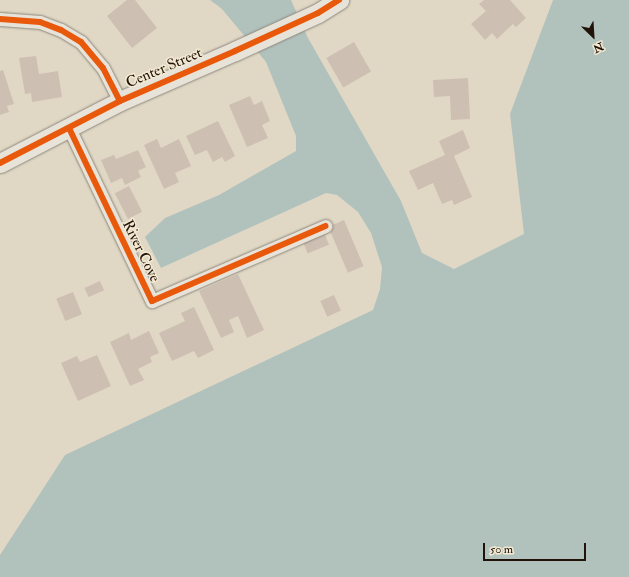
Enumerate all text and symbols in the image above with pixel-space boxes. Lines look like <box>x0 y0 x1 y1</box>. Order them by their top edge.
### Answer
north arrow <box>573 16 613 56</box>
text: N <box>591 39 606 55</box>
street label: Center Street <box>123 44 205 92</box>
street label: River Cove <box>118 217 164 285</box>
scale bar <box>485 535 588 561</box>
text: 50 m <box>490 542 513 557</box>

